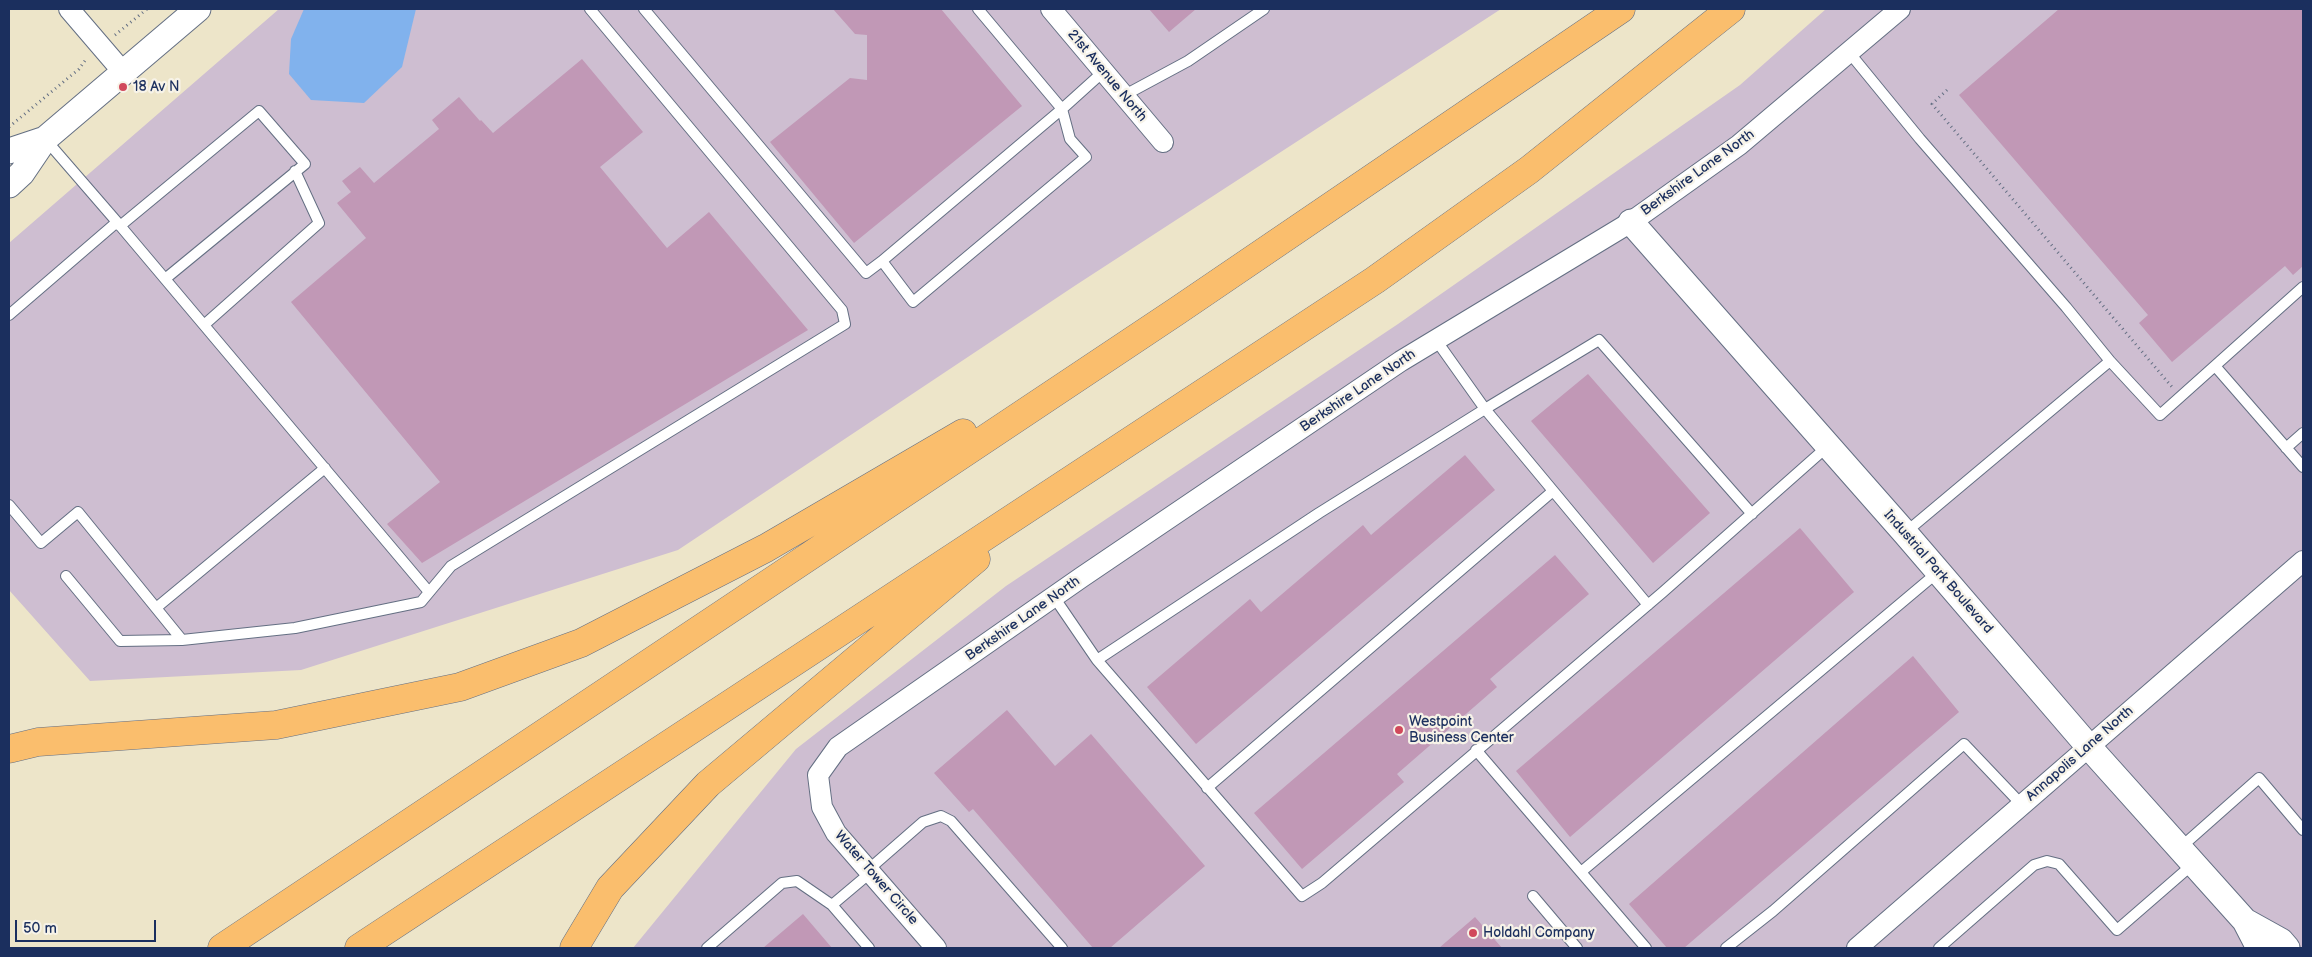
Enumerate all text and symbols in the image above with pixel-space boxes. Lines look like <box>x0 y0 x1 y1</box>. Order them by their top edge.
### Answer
street label: 21st Avenue North <box>1064 27 1150 125</box>
place label: 18 Av N <box>133 79 180 95</box>
marker: 18 Av N <box>117 81 129 93</box>
street label: Berkshire Lane North <box>1638 126 1758 220</box>
street label: Berkshire Lane North <box>1297 346 1419 436</box>
street label: Industrial Park Boulevard <box>1880 507 1996 637</box>
street label: Berkshire Lane North <box>963 573 1083 665</box>
street label: Annapolis Lane North <box>2023 703 2137 805</box>
place label: Westpoint Business Center <box>1409 714 1514 746</box>
marker: Westpoint Business Center <box>1393 724 1405 736</box>
street label: Water Tower Circle <box>831 828 921 928</box>
scale bar <box>18 910 159 942</box>
text: 50 m <box>23 919 57 938</box>
place label: Holdahl Company <box>1483 925 1595 941</box>
marker: Holdahl Company <box>1467 927 1479 939</box>

